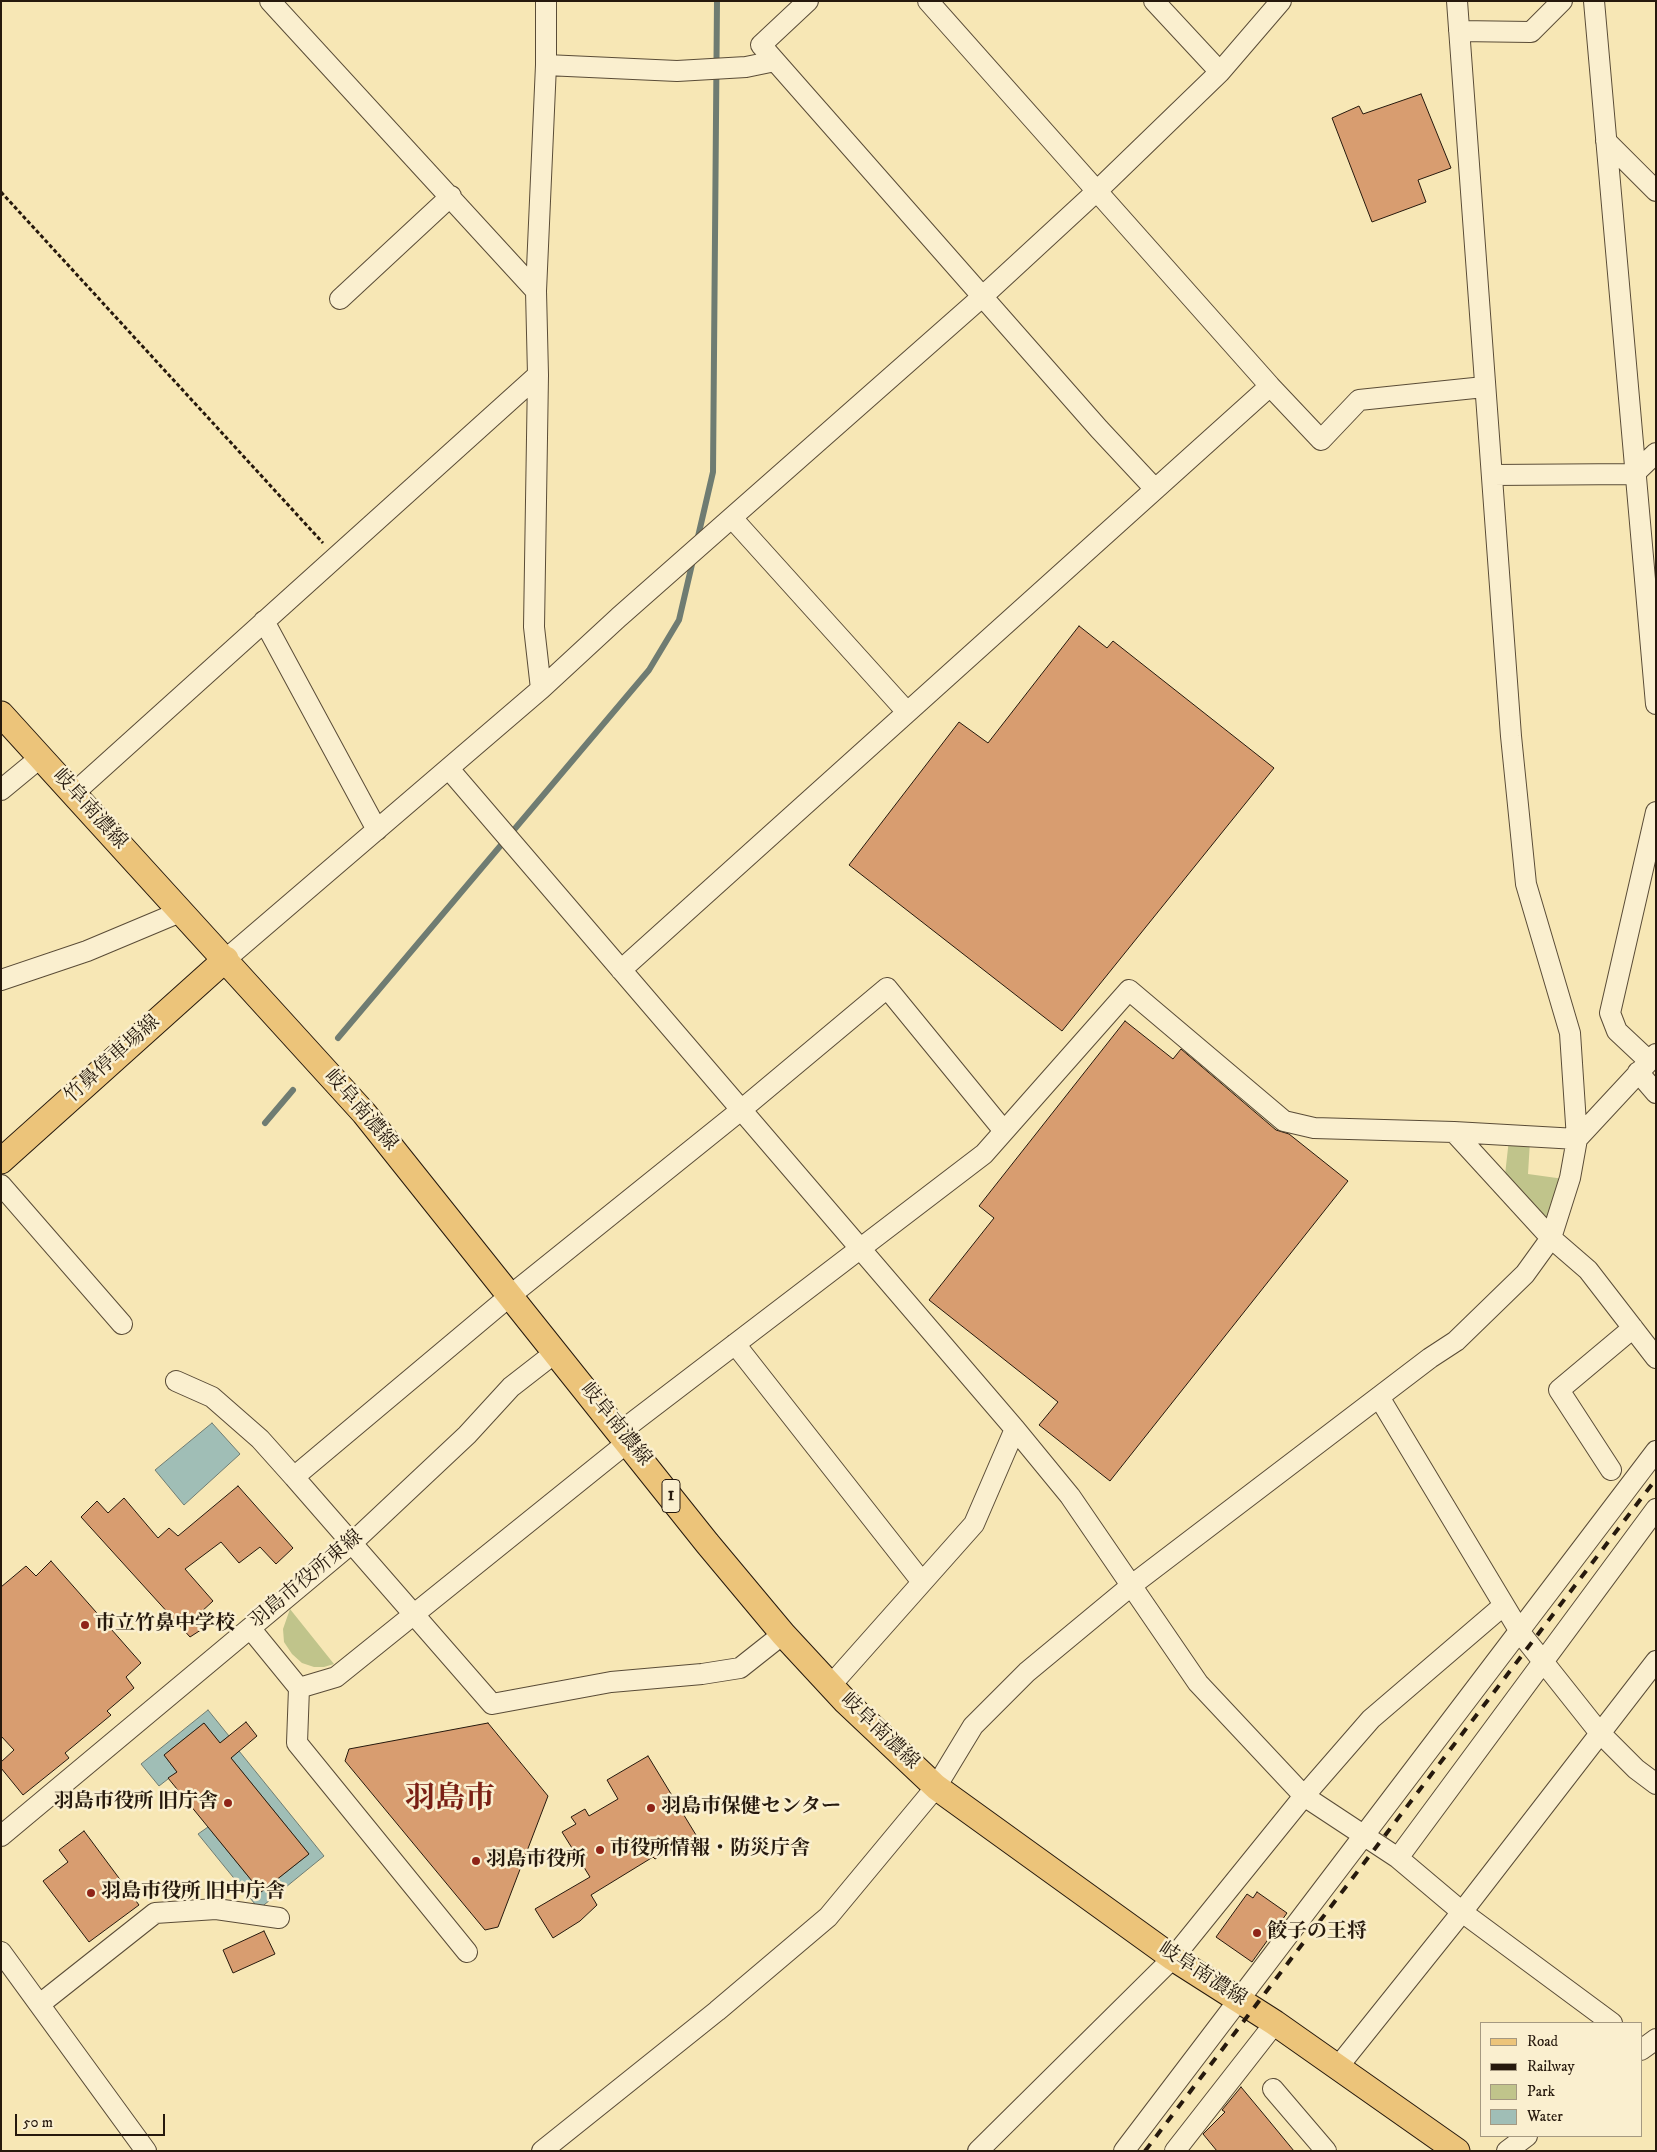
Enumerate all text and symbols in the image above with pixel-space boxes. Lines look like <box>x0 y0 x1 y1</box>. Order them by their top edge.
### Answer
street label: 岐阜南濃線 <box>47 765 131 855</box>
street label: 竹鼻停車場線 <box>60 1011 166 1109</box>
street label: 岐阜南濃線 <box>318 1065 402 1157</box>
street label: 岐阜南濃線 <box>574 1379 656 1471</box>
road number: 1 <box>662 1480 680 1512</box>
street label: 羽島市役所東線 <box>246 1526 368 1634</box>
place label: 市立竹鼻中学校 <box>95 1613 235 1637</box>
marker: 市立竹鼻中学校 <box>79 1619 91 1631</box>
street label: 岐阜南濃線 <box>835 1689 923 1775</box>
district label: 羽島市 <box>405 1783 495 1819</box>
place label: 羽島市役所 旧庁舎 <box>54 1791 218 1815</box>
place label: 羽島市保健センター <box>661 1796 841 1820</box>
marker: 羽島市役所 旧庁舎 <box>222 1797 234 1809</box>
marker: 羽島市保健センター <box>645 1802 657 1814</box>
place label: 市役所情報・防災庁舎 <box>610 1838 810 1862</box>
marker: 市役所情報・防災庁舎 <box>594 1844 606 1856</box>
place label: 羽島市役所 <box>486 1849 586 1873</box>
marker: 羽島市役所 <box>470 1855 482 1867</box>
place label: 羽島市役所 旧中庁舎 <box>101 1881 285 1905</box>
marker: 羽島市役所 旧中庁舎 <box>85 1887 97 1899</box>
place label: 餃子の王将 <box>1267 1921 1367 1945</box>
marker: 餃子の王将 <box>1251 1927 1263 1939</box>
street label: 岐阜南濃線 <box>1154 1938 1250 2012</box>
legend <box>1480 2022 1642 2137</box>
text: Road <box>1527 2032 1558 2051</box>
text: Railway <box>1527 2057 1575 2076</box>
text: Park <box>1527 2082 1555 2101</box>
scale bar <box>18 2104 168 2136</box>
text: Water <box>1527 2107 1563 2126</box>
text: 50 m <box>23 2113 53 2132</box>

